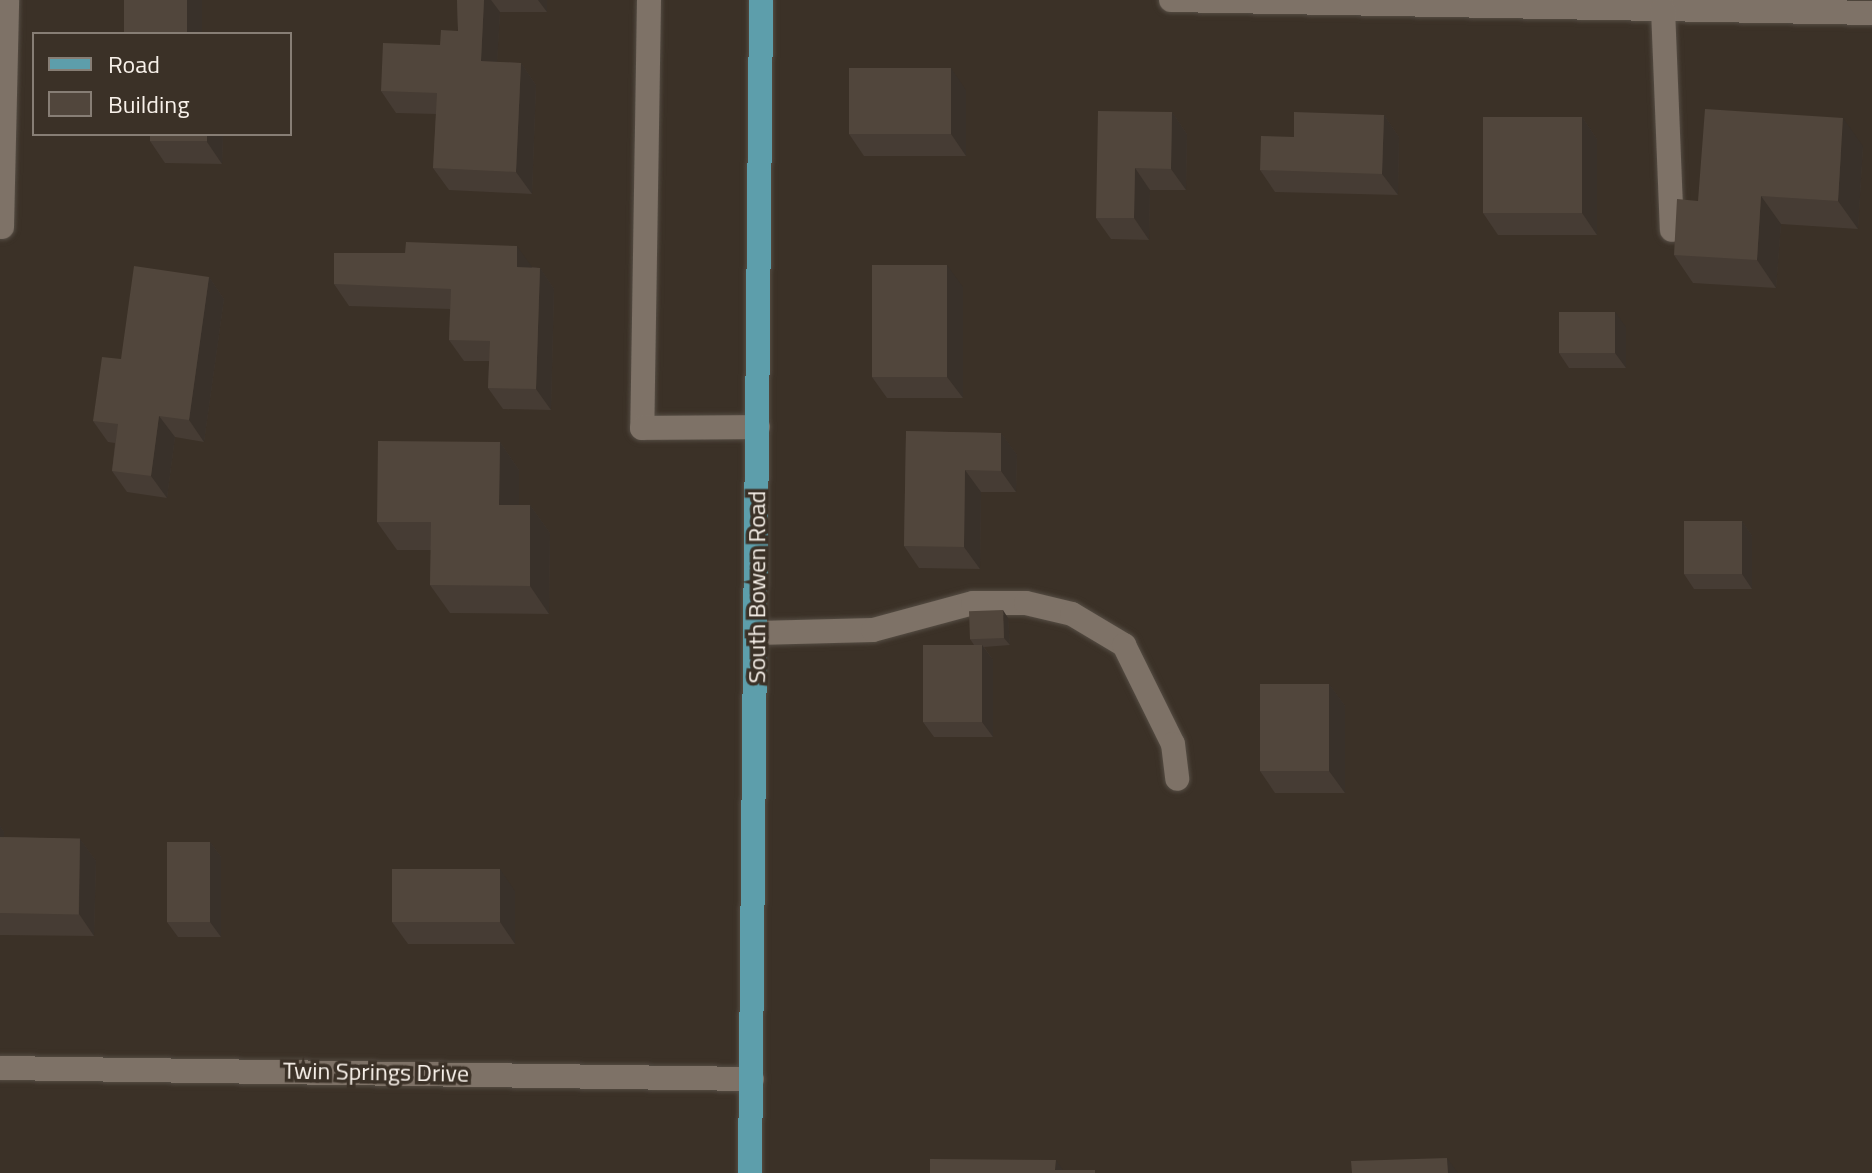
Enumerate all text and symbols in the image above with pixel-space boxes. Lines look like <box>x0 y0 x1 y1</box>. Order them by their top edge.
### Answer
legend <box>32 32 292 136</box>
text: Road <box>108 46 160 82</box>
text: Building <box>108 86 190 122</box>
street label: South Bowen Road <box>743 491 771 683</box>
street label: Twin Springs Drive <box>283 1056 469 1088</box>

